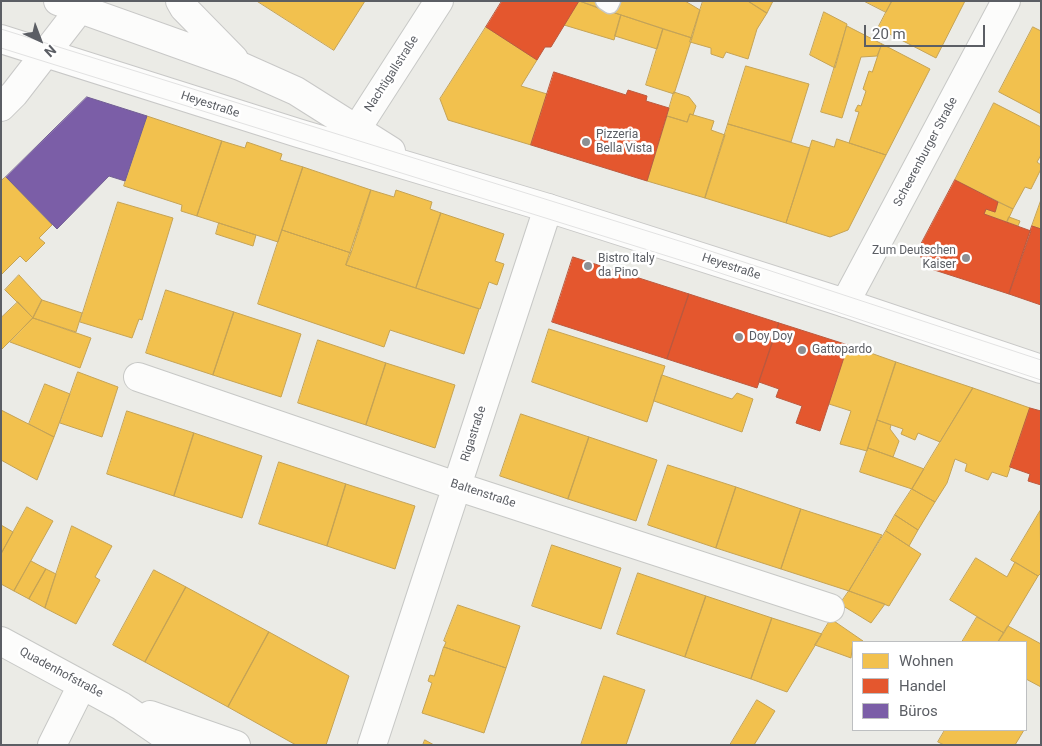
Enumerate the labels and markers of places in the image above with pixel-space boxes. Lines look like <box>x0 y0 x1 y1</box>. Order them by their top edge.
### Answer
place label: Pizzeria Bella Vista <box>596 128 652 156</box>
marker: Pizzeria Bella Vista <box>580 136 592 148</box>
place label: Zum Deutschen Kaiser <box>872 244 956 272</box>
place label: Bistro Italy da Pino <box>598 252 655 280</box>
marker: Zum Deutschen Kaiser <box>960 252 972 264</box>
marker: Bistro Italy da Pino <box>582 260 594 272</box>
place label: Doy Doy <box>749 330 793 344</box>
marker: Doy Doy <box>733 331 745 343</box>
place label: Gattopardo <box>812 343 872 357</box>
marker: Gattopardo <box>796 344 808 356</box>

